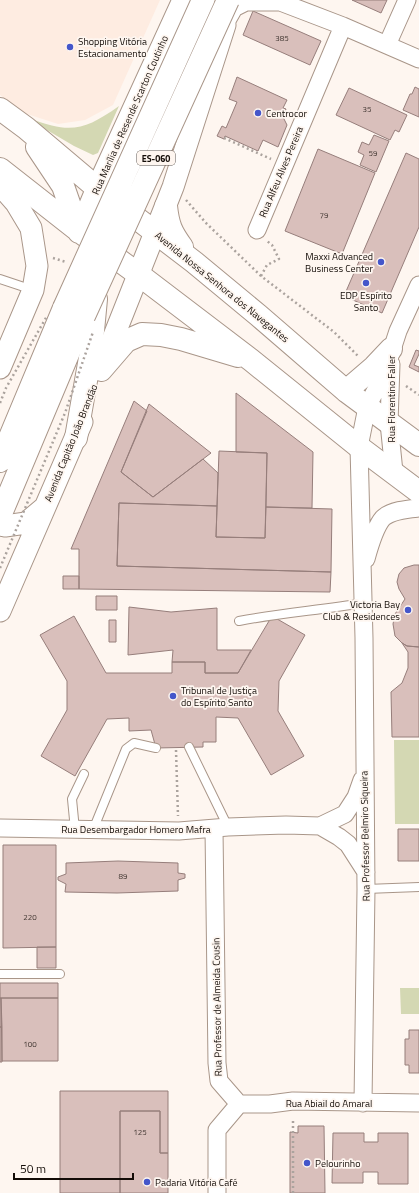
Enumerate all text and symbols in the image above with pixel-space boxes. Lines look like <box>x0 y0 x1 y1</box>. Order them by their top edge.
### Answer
house number: 385 <box>275 32 289 44</box>
street label: Rua Marília de Resende Scarton Coutinho <box>88 33 172 197</box>
place label: Shopping Vitória Estacionamento <box>78 34 147 61</box>
marker: Shopping Vitória Estacionamento <box>65 42 75 52</box>
house number: 35 <box>363 103 372 115</box>
place label: Centrocor <box>266 106 307 121</box>
marker: Centrocor <box>253 108 263 118</box>
street label: Rua Alfeu Alves Pereira <box>255 124 307 220</box>
house number: 59 <box>369 147 378 159</box>
road number: ES-060 <box>137 151 175 165</box>
house number: 79 <box>320 209 329 221</box>
street label: Avenida Nossa Senhora dos Navegantes <box>152 228 293 346</box>
place label: Maxxi Advanced Business Center <box>305 249 374 276</box>
marker: Maxxi Advanced Business Center <box>376 257 386 267</box>
marker: EDP Espírito Santo <box>361 278 371 288</box>
place label: EDP Espírito Santo <box>340 288 392 315</box>
street label: Rua Florentino Faller <box>384 355 399 442</box>
street label: Avenida Capitão João Brandão <box>40 382 102 504</box>
place label: Victoria Bay Club & Residences <box>323 597 400 624</box>
marker: Victoria Bay Club & Residences <box>403 605 413 615</box>
place label: Tribunal de Justiça do Espírito Santo <box>181 683 257 710</box>
marker: Tribunal de Justiça do Espírito Santo <box>168 691 178 701</box>
street label: Rua Professor Belmiro Siqueira <box>356 771 374 901</box>
street label: Rua Desembargador Homero Mafra <box>61 822 211 837</box>
house number: 89 <box>119 870 128 882</box>
house number: 220 <box>23 911 37 923</box>
street label: Rua Professor de Almeida Cousin <box>208 937 226 1077</box>
house number: 100 <box>23 1038 37 1050</box>
street label: Rua Abiail do Amaral <box>286 1096 372 1111</box>
house number: 125 <box>133 1126 147 1138</box>
scale bar <box>14 1155 133 1181</box>
place label: Pelourinho <box>315 1156 361 1171</box>
marker: Pelourinho <box>302 1158 312 1168</box>
text: 50 m <box>20 1159 46 1178</box>
place label: Padaria Vitória Café <box>155 1175 237 1190</box>
marker: Padaria Vitória Café <box>142 1177 152 1187</box>

